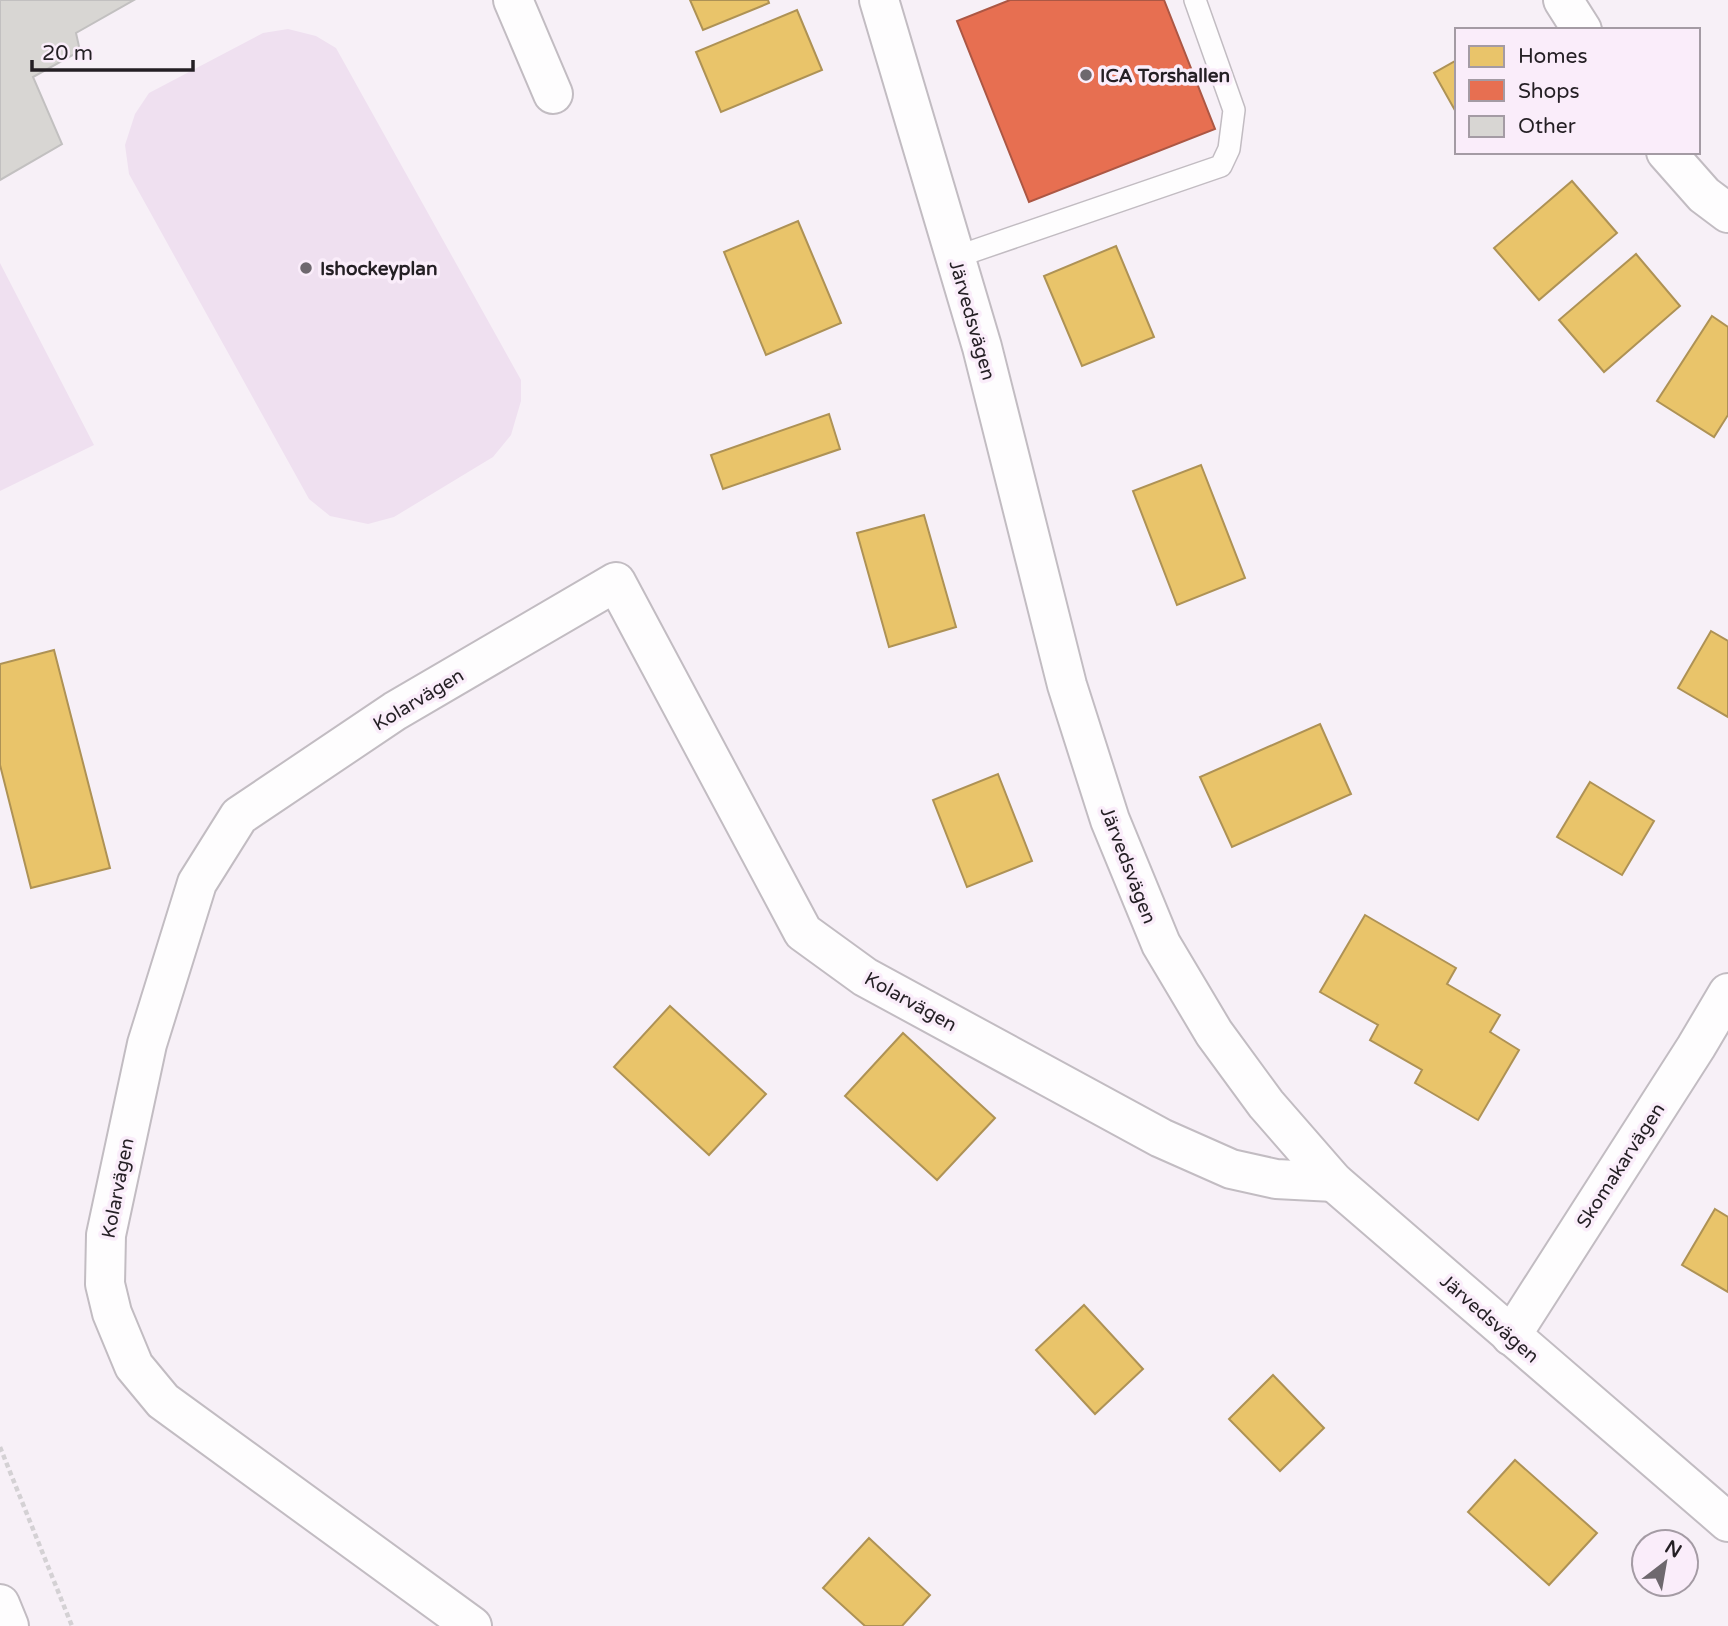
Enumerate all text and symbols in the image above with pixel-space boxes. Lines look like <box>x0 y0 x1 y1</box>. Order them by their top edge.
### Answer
scale bar <box>32 28 192 72</box>
legend <box>1455 28 1700 154</box>
text: 20 m <box>42 41 93 66</box>
text: Homes <box>1518 44 1588 69</box>
place label: ICA Torshallen <box>1100 65 1230 87</box>
marker: ICA Torshallen <box>1078 67 1094 83</box>
text: Shops <box>1518 79 1580 104</box>
text: Other <box>1518 114 1576 139</box>
place label: Ishockeyplan <box>320 258 438 281</box>
street label: Järvedsvägen <box>944 258 1000 383</box>
marker: Ishockeyplan <box>298 260 314 276</box>
street label: Kolarvägen <box>369 664 468 736</box>
street label: Järvedsvägen <box>1096 804 1160 927</box>
street label: Kolarvägen <box>861 968 960 1036</box>
street label: Skomakarvägen <box>1572 1099 1669 1232</box>
street label: Kolarvägen <box>97 1136 139 1240</box>
street label: Järvedsvägen <box>1436 1270 1543 1368</box>
north arrow <box>1630 1528 1700 1598</box>
text: N <box>1661 1536 1685 1563</box>

